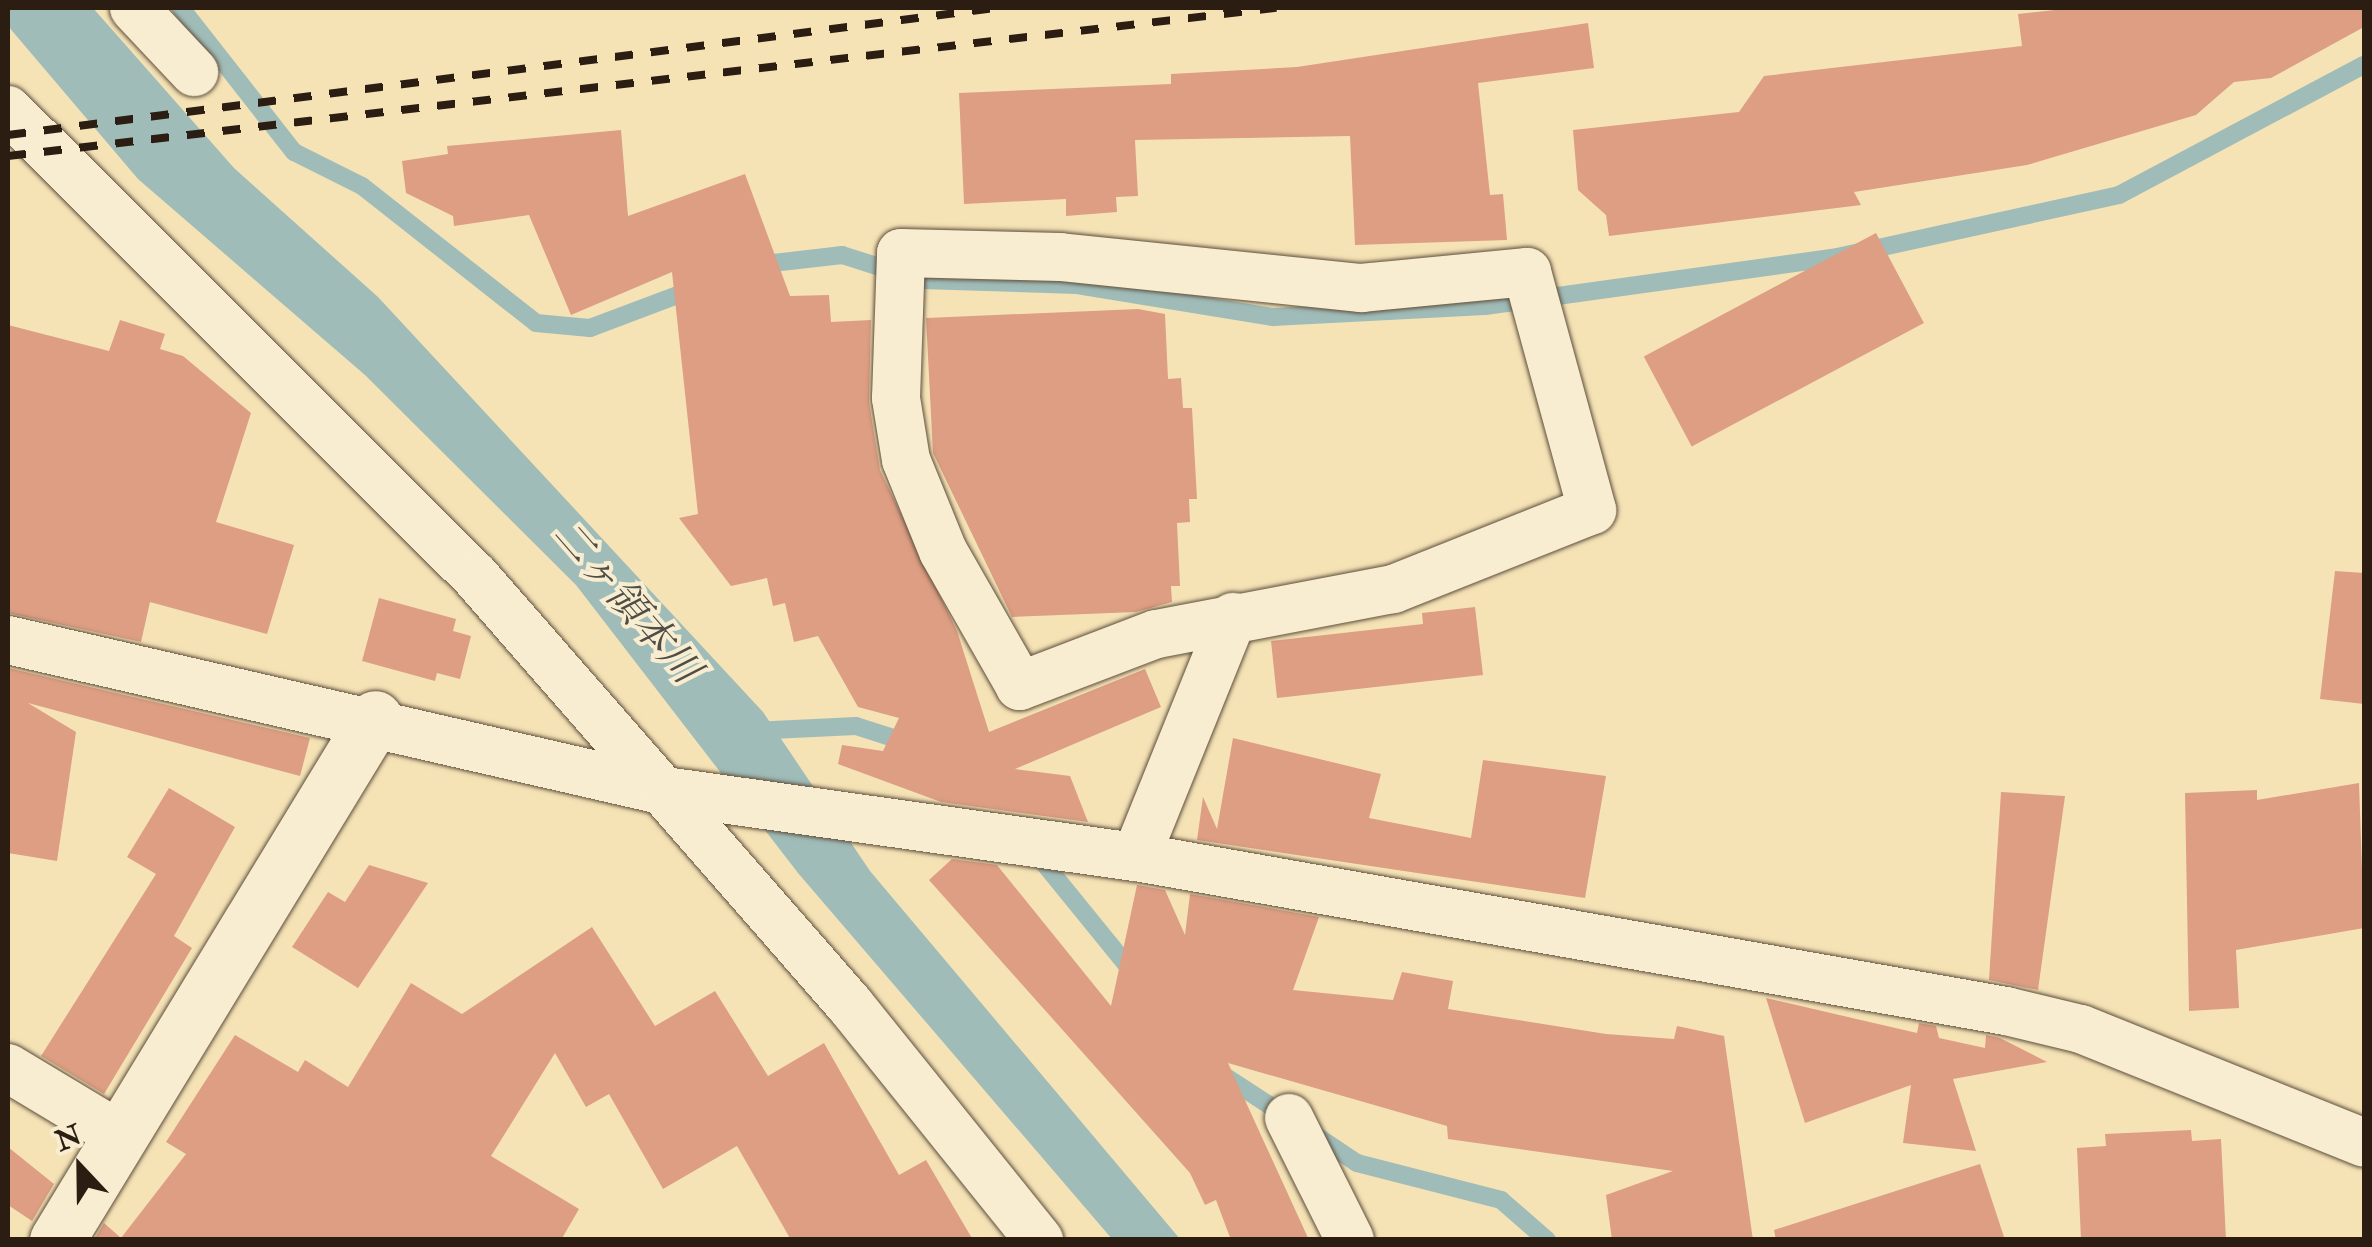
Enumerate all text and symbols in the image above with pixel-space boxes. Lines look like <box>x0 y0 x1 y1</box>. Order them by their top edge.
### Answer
water label: 二ヶ領本川 <box>542 511 710 693</box>
north arrow <box>30 1117 130 1217</box>
text: N <box>50 1118 87 1160</box>

